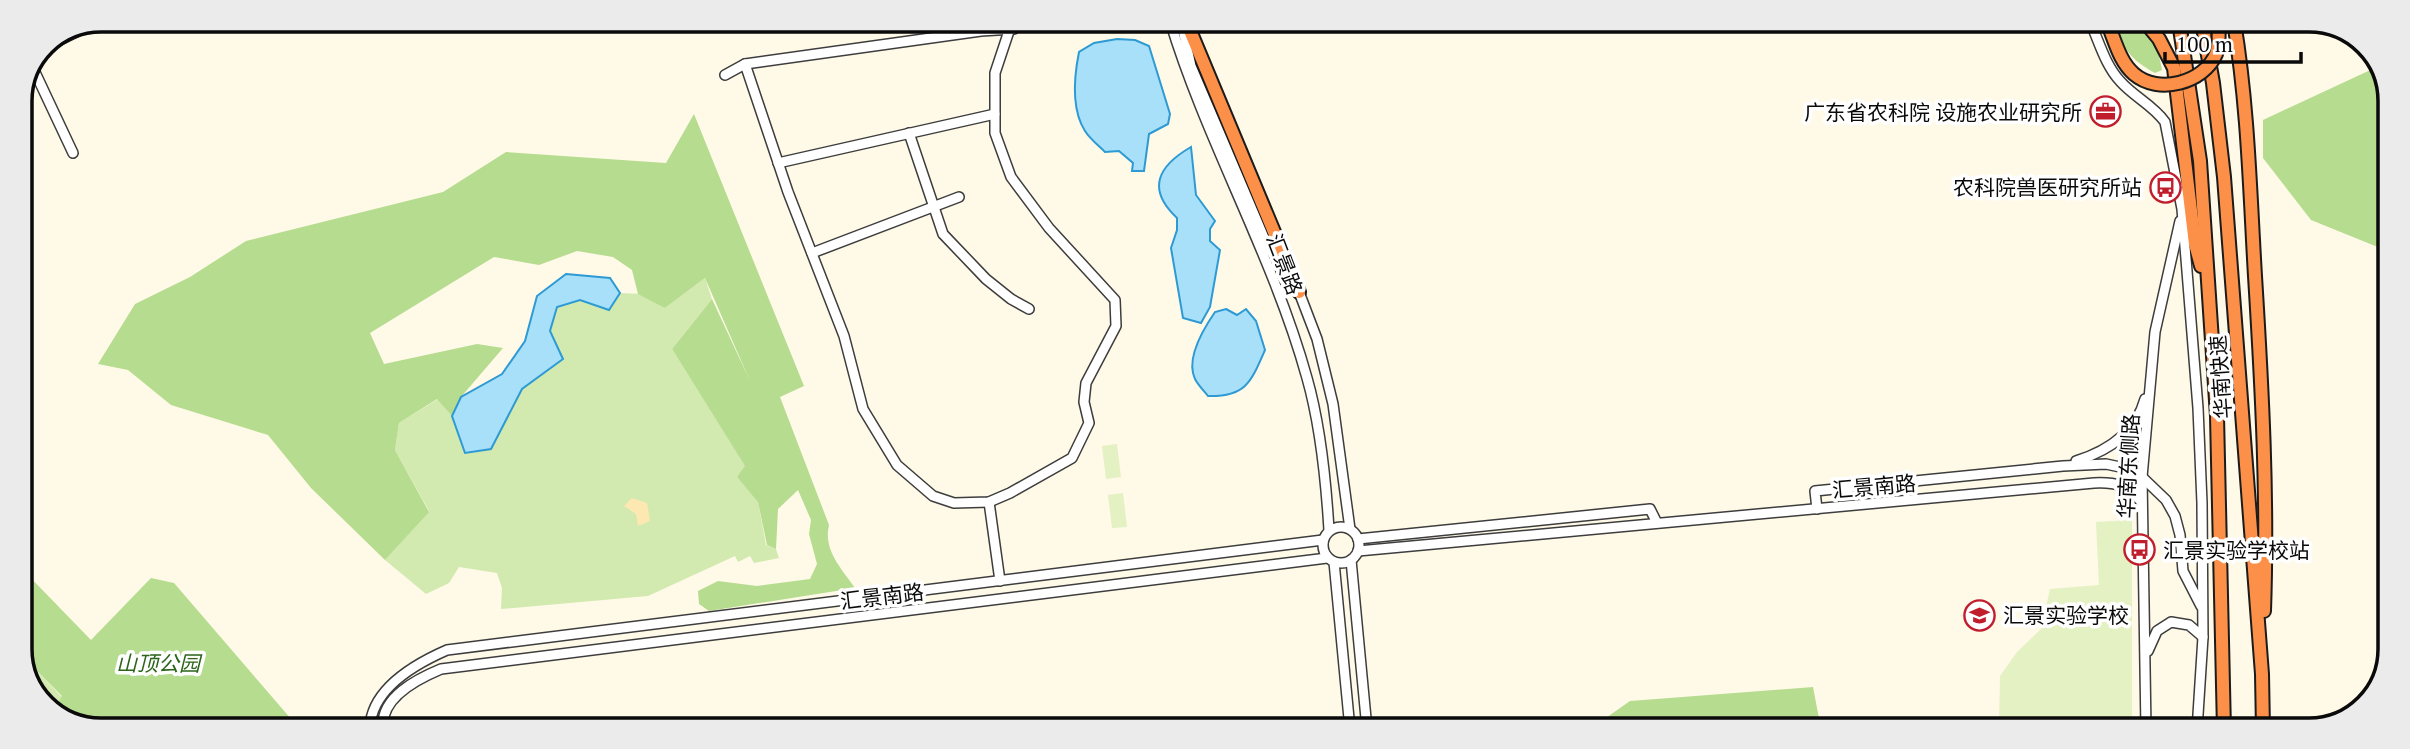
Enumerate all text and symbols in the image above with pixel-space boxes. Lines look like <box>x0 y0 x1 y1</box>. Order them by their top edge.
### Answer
scale bar <box>2165 21 2302 65</box>
text: 100 m <box>2176 30 2233 58</box>
office icon: 广东省农科院 设施农业研究所 <box>2088 95 2122 129</box>
place label: 广东省农科院 设施农业研究所 <box>1804 98 2082 126</box>
bus stop icon: 农科院兽医研究所站 <box>2148 170 2182 204</box>
place label: 农科院兽医研究所站 <box>1953 173 2142 201</box>
street label: 汇景路 <box>1261 230 1309 298</box>
street label: 华南快速 <box>2203 334 2237 420</box>
street label: 华南东侧路 <box>2111 413 2145 519</box>
street label: 汇景南路 <box>1831 468 1917 504</box>
bus stop icon: 汇景实验学校站 <box>2123 533 2157 567</box>
place label: 汇景实验学校站 <box>2163 536 2310 564</box>
street label: 汇景南路 <box>839 577 925 615</box>
school or university icon: 汇景实验学校 <box>1963 598 1997 632</box>
place label: 汇景实验学校 <box>2003 601 2129 629</box>
park label: 山顶公园 <box>116 649 203 677</box>

